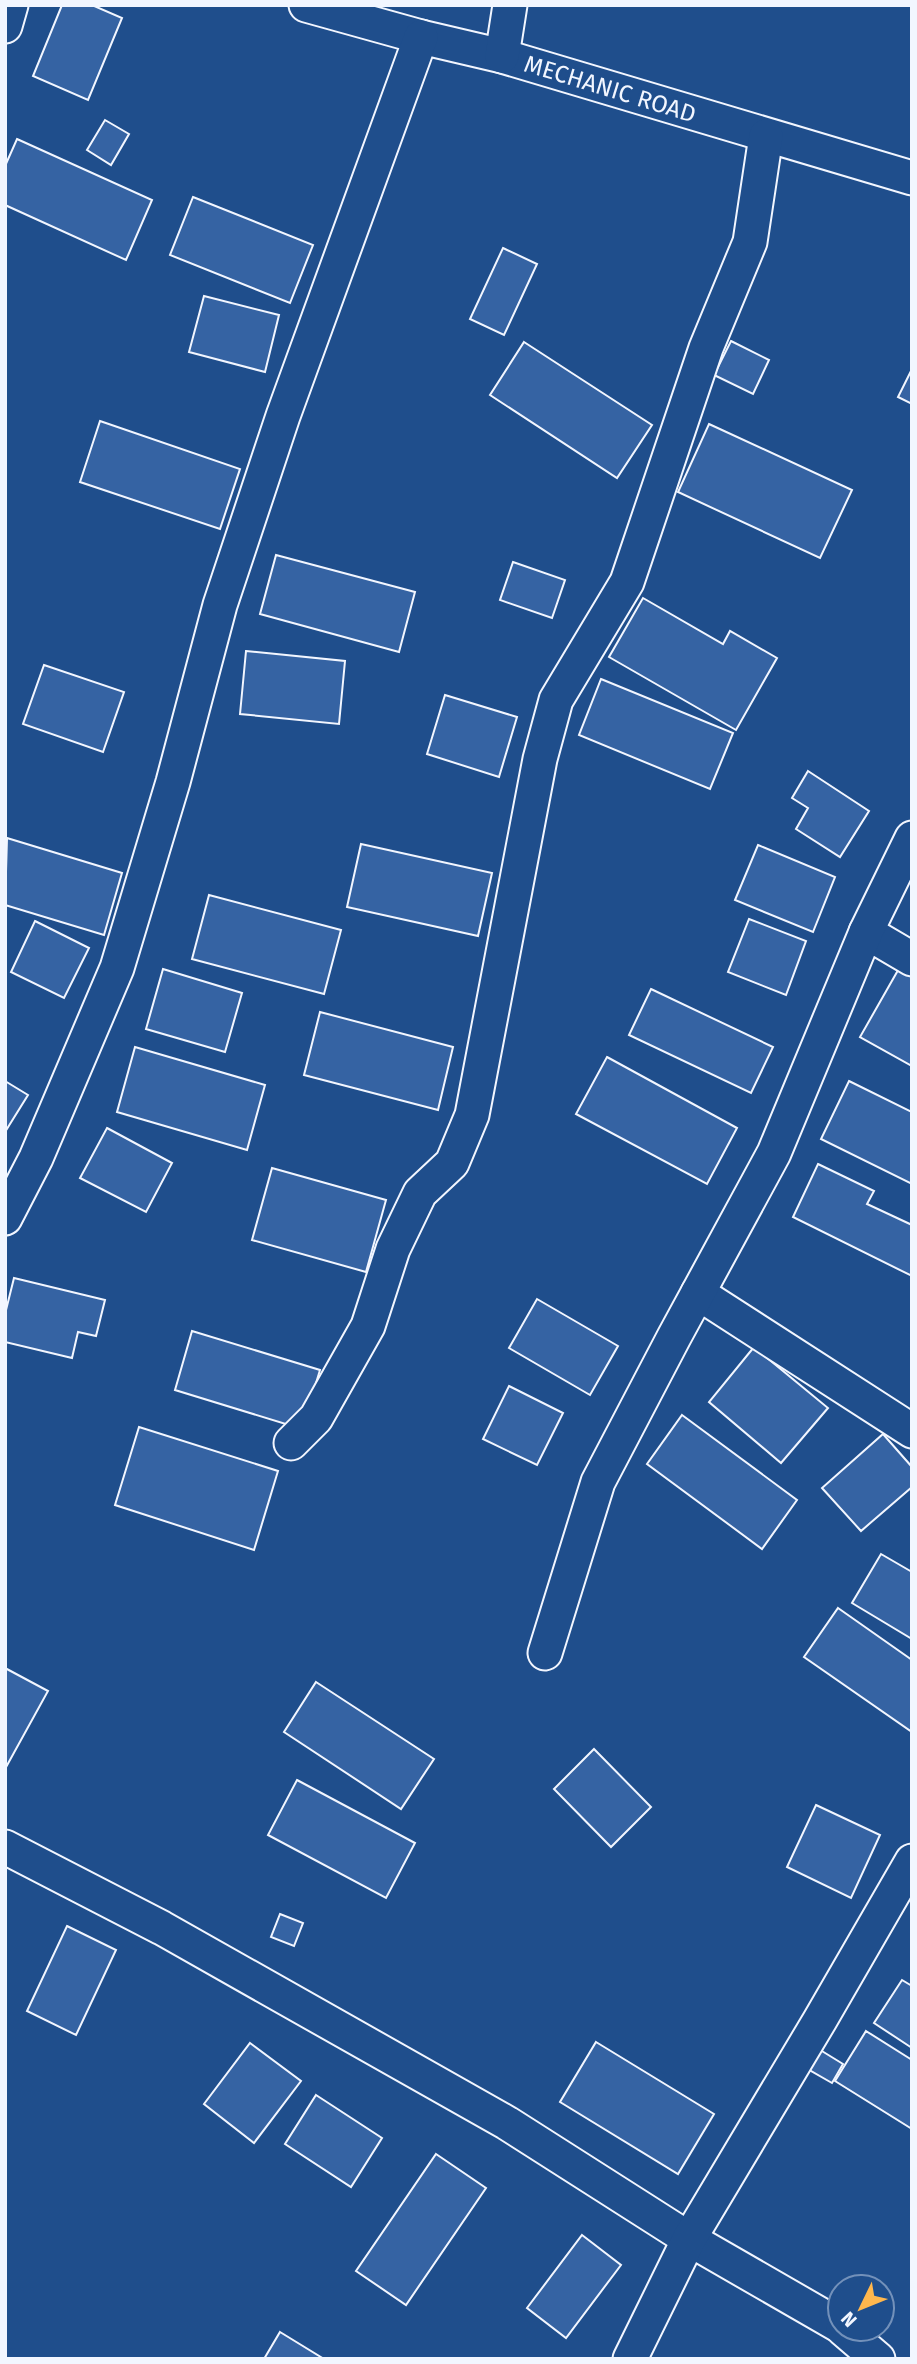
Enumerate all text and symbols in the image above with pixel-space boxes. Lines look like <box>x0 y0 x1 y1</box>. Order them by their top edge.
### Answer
street label: MECHANIC ROAD <box>521 50 699 128</box>
north arrow <box>826 2273 896 2343</box>
text: N <box>836 2307 862 2332</box>

